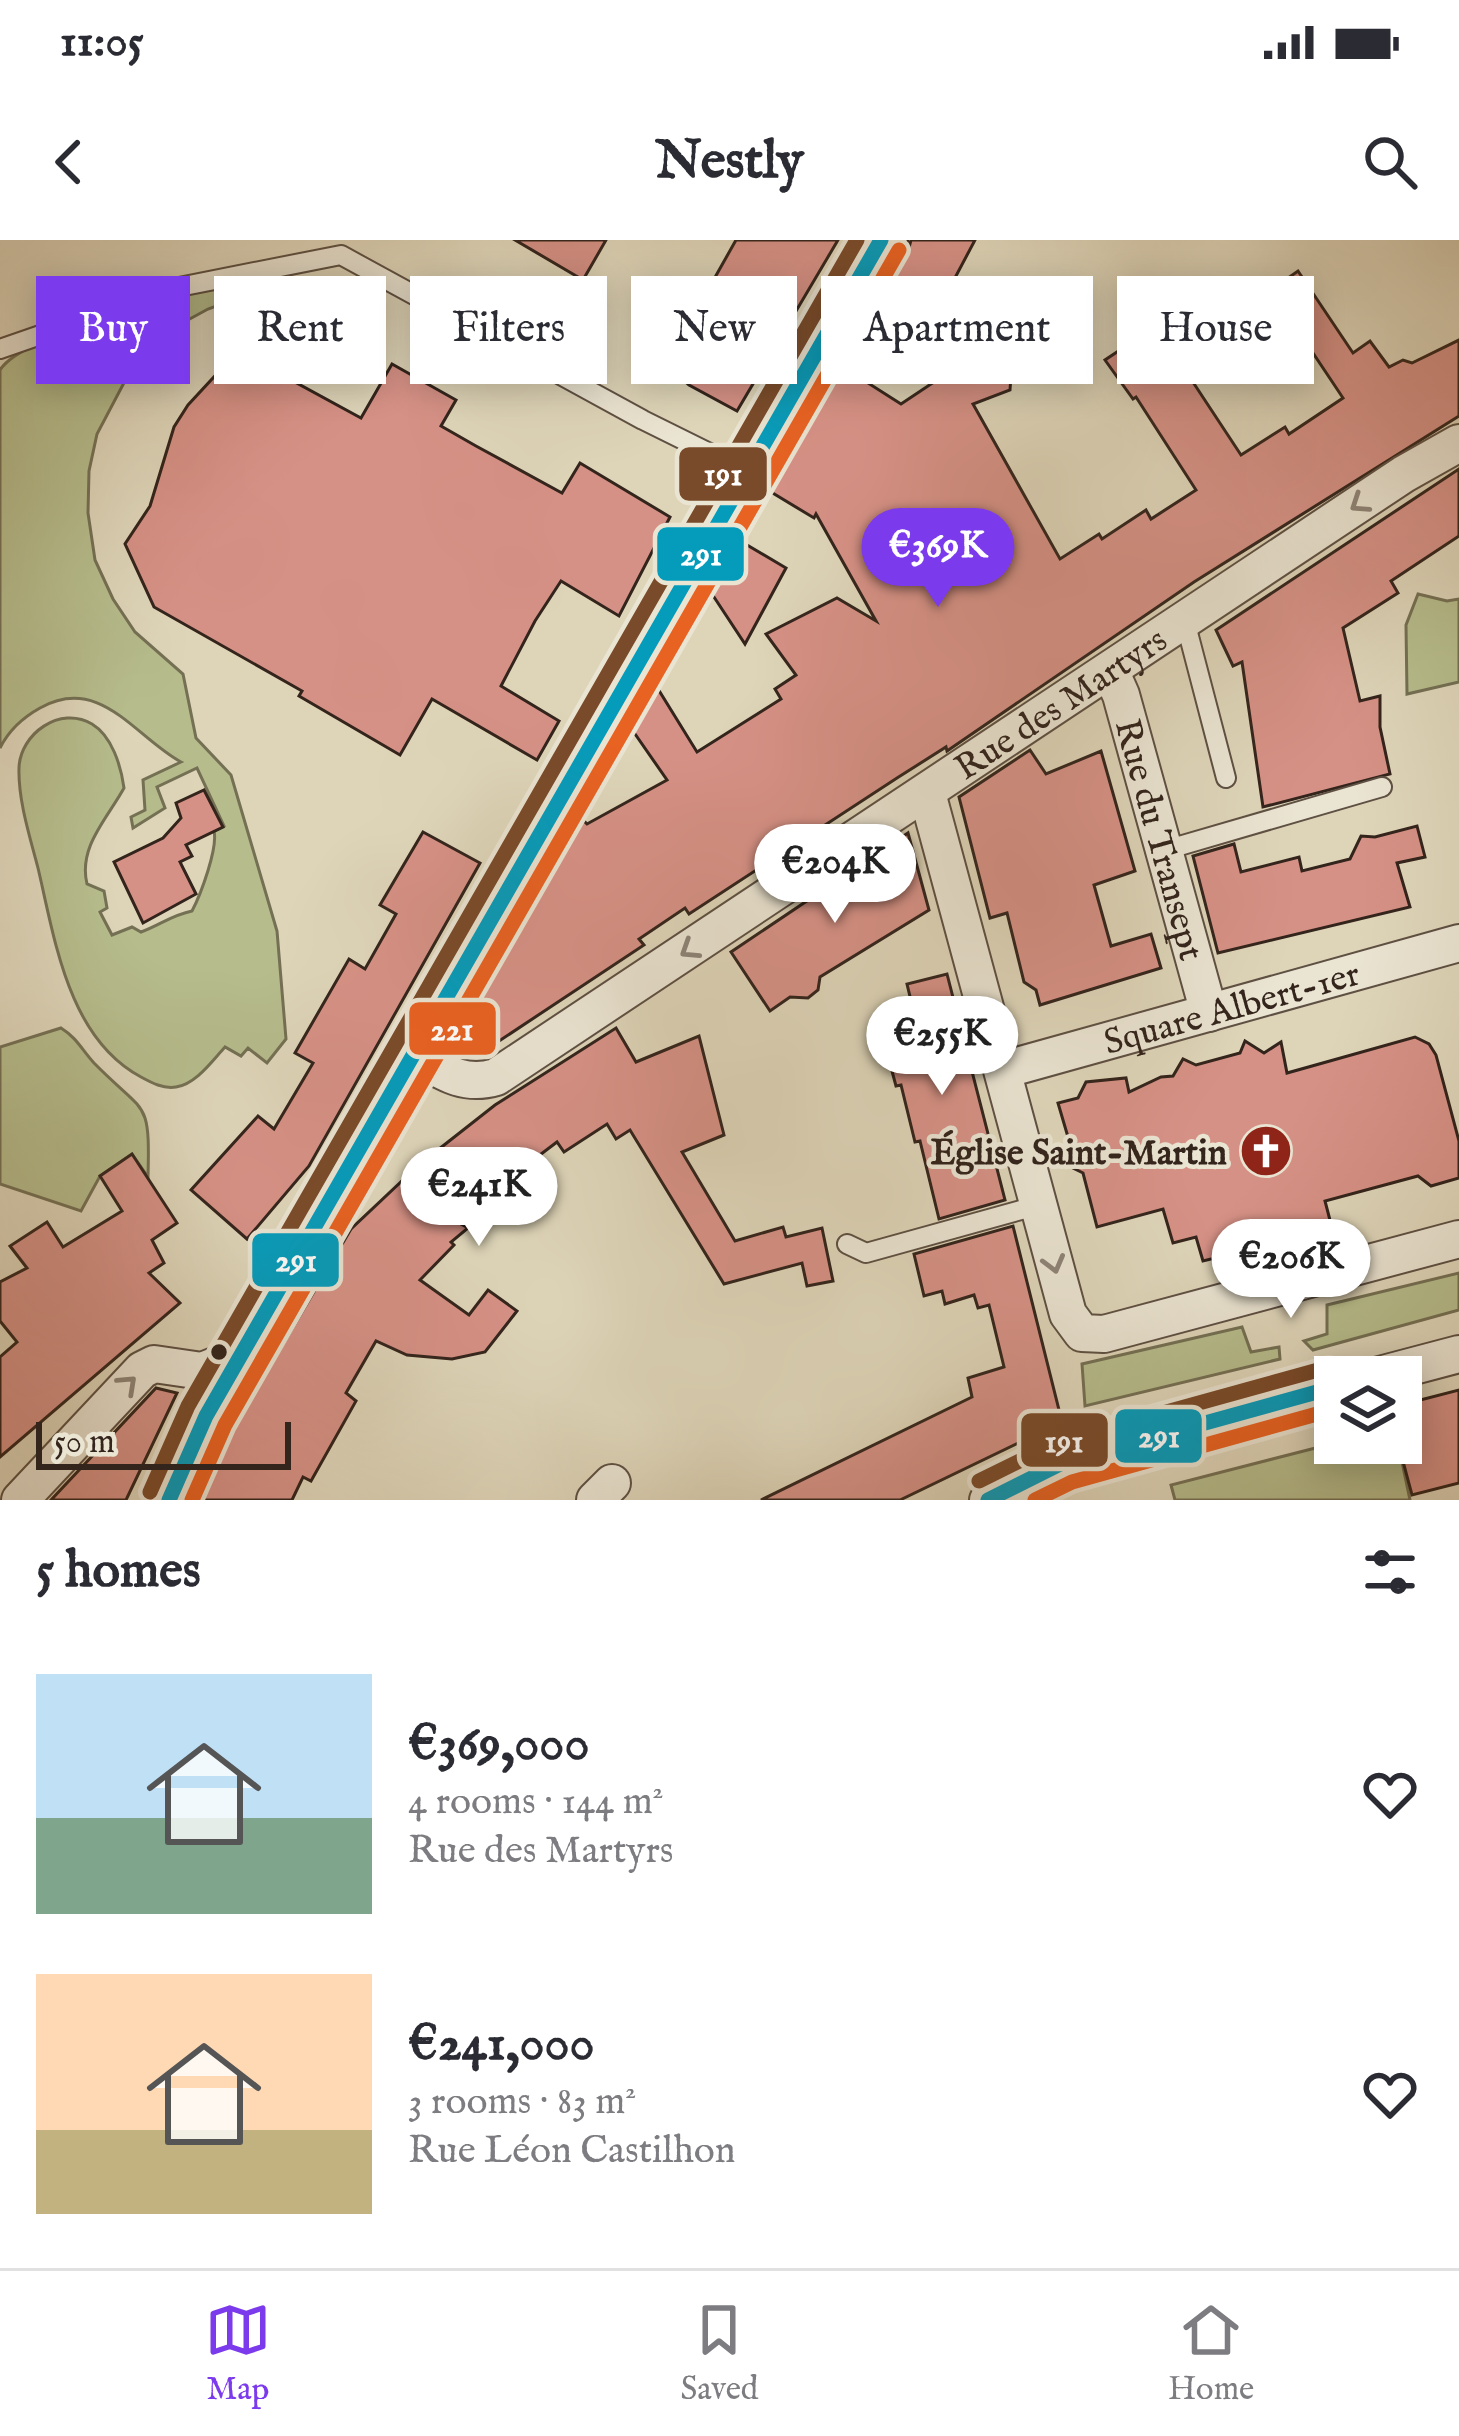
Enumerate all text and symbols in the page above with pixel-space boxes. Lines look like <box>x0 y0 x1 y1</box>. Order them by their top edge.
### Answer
text: 11:05 <box>60 14 144 71</box>
text: Nestly <box>655 128 804 197</box>
icon: back <box>36 129 102 195</box>
icon: search <box>1357 129 1423 195</box>
chip: Buy <box>36 276 190 384</box>
chip: Rent <box>214 276 386 384</box>
chip: Filters <box>410 276 607 384</box>
chip: New <box>631 276 797 384</box>
chip: Apartment <box>821 276 1093 384</box>
chip: House <box>1117 276 1314 384</box>
line badge: 191 <box>677 445 769 503</box>
text: 191 <box>704 455 742 497</box>
one-way arrow <box>1351 490 1373 512</box>
pin: €369K <box>854 508 1022 610</box>
text: €369K <box>888 522 988 571</box>
line badge: 291 <box>655 525 746 583</box>
text: 291 <box>680 535 722 577</box>
street label: Rue des Martyrs <box>947 618 1176 792</box>
street label: Rue du Transept <box>1103 714 1213 966</box>
pin: €204K <box>751 824 919 926</box>
text: €204K <box>781 838 889 887</box>
one-way arrow <box>680 935 702 958</box>
street label: Square Albert-1er <box>1099 952 1365 1067</box>
pin: €255K <box>858 996 1026 1098</box>
line badge: 221 <box>407 1000 498 1057</box>
text: 221 <box>430 1010 474 1052</box>
text: €255K <box>893 1010 991 1059</box>
church icon: Église Saint-Martin <box>1238 1123 1294 1179</box>
place label: Église Saint-Martin <box>930 1129 1227 1177</box>
pin: €241K <box>395 1147 563 1249</box>
text: €241K <box>427 1161 531 1210</box>
pin: €206K <box>1207 1219 1375 1321</box>
line badge: 291 <box>250 1231 341 1289</box>
text: €206K <box>1239 1233 1343 1282</box>
text: 291 <box>275 1241 317 1283</box>
one-way arrow <box>1040 1253 1065 1274</box>
unlabelled marker <box>208 1341 230 1363</box>
map controls <box>1314 1356 1422 1464</box>
button: layers <box>1314 1356 1422 1464</box>
one-way arrow <box>115 1377 136 1398</box>
line badge: 291 <box>1113 1407 1204 1465</box>
line badge: 191 <box>1019 1411 1110 1469</box>
scale bar <box>36 1416 291 1469</box>
text: 291 <box>1138 1417 1180 1459</box>
text: 50 m <box>54 1422 115 1464</box>
text: 191 <box>1045 1422 1083 1464</box>
icon: filters <box>1357 1539 1423 1605</box>
text: 5 homes <box>36 1540 201 1605</box>
text: €369,000 <box>408 1713 589 1778</box>
icon: home <box>132 1722 276 1866</box>
icon: heart <box>1357 1761 1423 1827</box>
text: 4 rooms · 144 m² <box>408 1778 664 1827</box>
text: Rue des Martyrs <box>408 1827 674 1876</box>
text: €241,000 <box>408 2013 595 2078</box>
icon: home <box>132 2022 276 2166</box>
icon: heart <box>1357 2061 1423 2127</box>
text: 3 rooms · 83 m² <box>408 2078 636 2127</box>
text: Rue Léon Castilhon <box>408 2127 735 2176</box>
tab: Map <box>205 2297 271 2411</box>
tab: Saved <box>680 2297 758 2411</box>
tab: Home <box>1168 2297 1254 2411</box>

